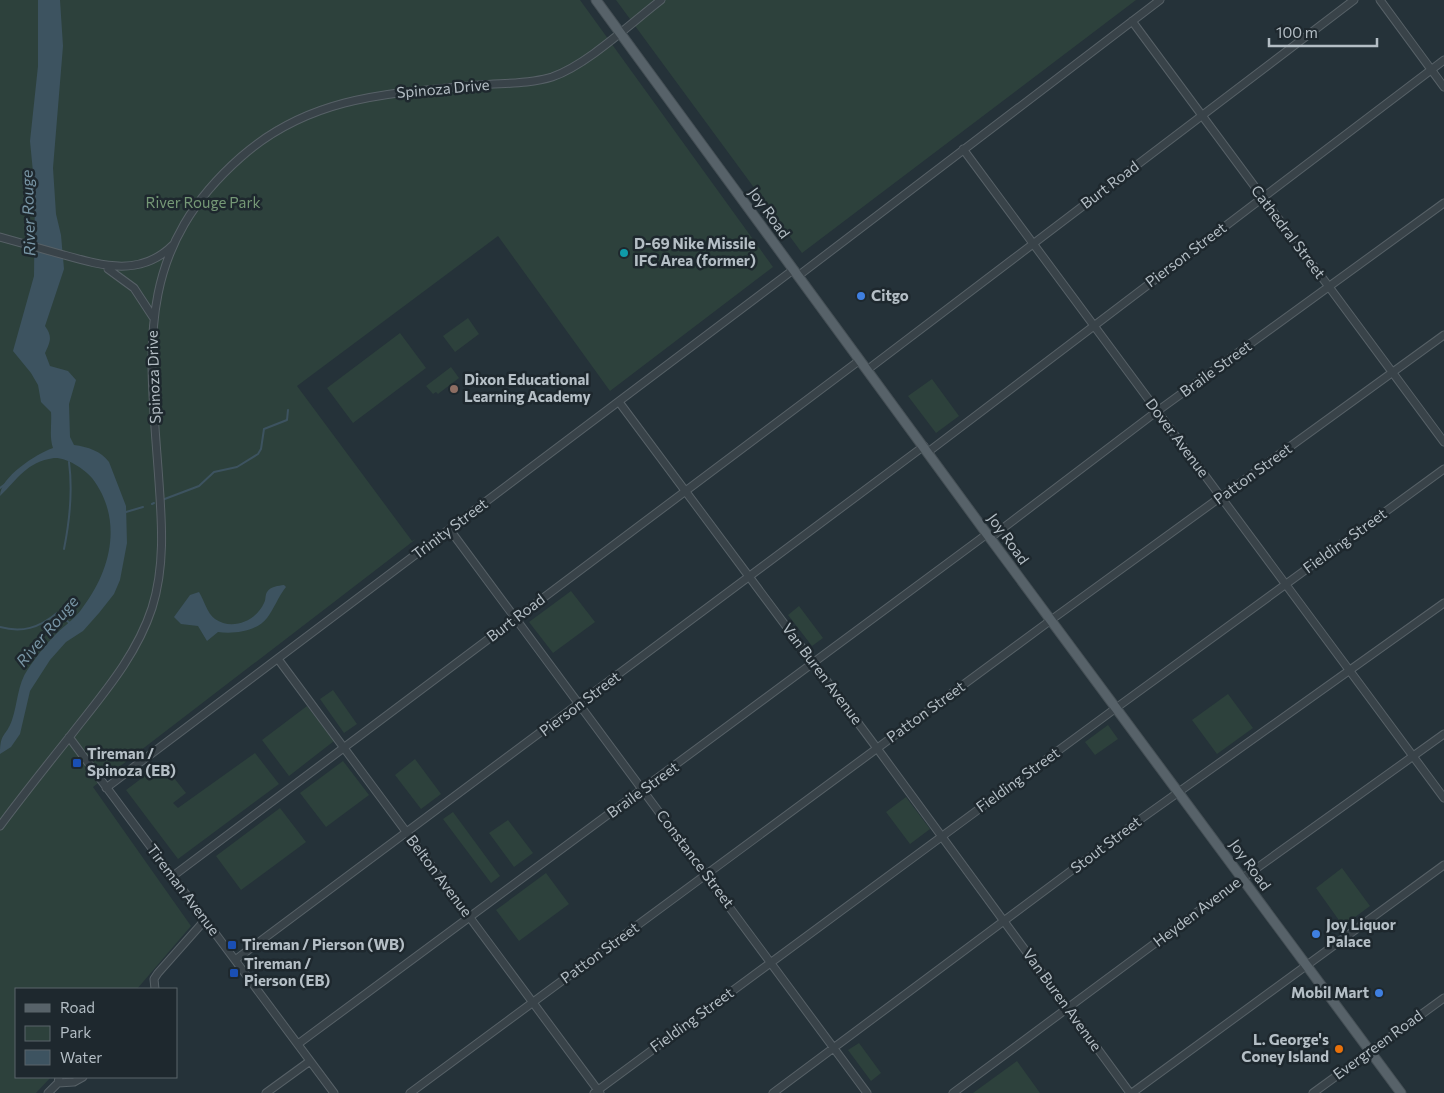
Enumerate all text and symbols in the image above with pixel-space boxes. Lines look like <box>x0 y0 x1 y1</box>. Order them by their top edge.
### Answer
scale bar <box>1269 15 1376 47</box>
text: 100 m <box>1276 23 1318 41</box>
street label: Spinoza Drive <box>396 75 490 101</box>
street label: Burt Road <box>1077 157 1142 212</box>
water label: River Rouge <box>16 169 39 257</box>
street label: Cathedral Street <box>1248 181 1330 282</box>
street label: Joy Road <box>745 183 794 241</box>
park label: River Rouge Park <box>145 193 261 211</box>
street label: Pierson Street <box>1141 218 1229 290</box>
place label: D-69 Nike Missile IFC Area (former) <box>634 234 756 269</box>
marker: D-69 Nike Missile IFC Area (former) <box>618 247 630 259</box>
place label: Citgo <box>871 286 909 304</box>
marker: Citgo <box>855 290 867 302</box>
street label: Spinoza Drive <box>142 330 164 424</box>
street label: Braile Street <box>1176 336 1255 400</box>
place label: Dixon Educational Learning Academy <box>464 370 591 405</box>
marker: Dixon Educational Learning Academy <box>448 383 460 395</box>
street label: Dover Avenue <box>1142 394 1213 480</box>
street label: Patton Street <box>1210 439 1295 508</box>
street label: Trinity Street <box>408 494 491 562</box>
street label: Fielding Street <box>1299 504 1390 576</box>
street label: Joy Road <box>984 509 1033 567</box>
street label: Burt Road <box>483 590 548 645</box>
water label: River Rouge <box>12 591 82 670</box>
street label: Van Buren Avenue <box>779 619 867 728</box>
street label: Pierson Street <box>535 667 623 739</box>
street label: Patton Street <box>883 677 968 746</box>
street label: Fielding Street <box>972 743 1063 815</box>
place label: Tireman / Spinoza (EB) <box>87 744 176 779</box>
marker: Tireman / Spinoza (EB) <box>71 757 83 769</box>
street label: Braile Street <box>603 757 682 821</box>
street label: Constance Street <box>653 806 738 911</box>
street label: Stout Street <box>1067 812 1144 877</box>
street label: Belton Avenue <box>403 831 476 920</box>
street label: Joy Road <box>1226 835 1275 893</box>
street label: Tireman Avenue <box>144 840 224 939</box>
street label: Heyden Avenue <box>1149 872 1244 950</box>
place label: Joy Liquor Palace <box>1326 915 1396 950</box>
street label: Patton Street <box>557 918 642 987</box>
marker: Joy Liquor Palace <box>1310 928 1322 940</box>
place label: Tireman / Pierson (WB) <box>242 935 405 953</box>
marker: Tireman / Pierson (WB) <box>226 939 238 951</box>
street label: Van Buren Avenue <box>1020 945 1106 1054</box>
place label: Tireman / Pierson (EB) <box>244 954 330 989</box>
marker: Tireman / Pierson (EB) <box>228 967 240 979</box>
street label: Fielding Street <box>646 983 737 1055</box>
place label: Mobil Mart <box>1291 983 1369 1001</box>
marker: Mobil Mart <box>1373 987 1385 999</box>
legend <box>15 988 178 1078</box>
text: Road <box>60 998 95 1016</box>
street label: Evergreen Road <box>1329 1006 1426 1083</box>
text: Park <box>60 1023 91 1041</box>
place label: L. George's Coney Island <box>1241 1030 1329 1065</box>
marker: L. George's Coney Island <box>1333 1043 1345 1055</box>
text: Water <box>60 1048 102 1066</box>

